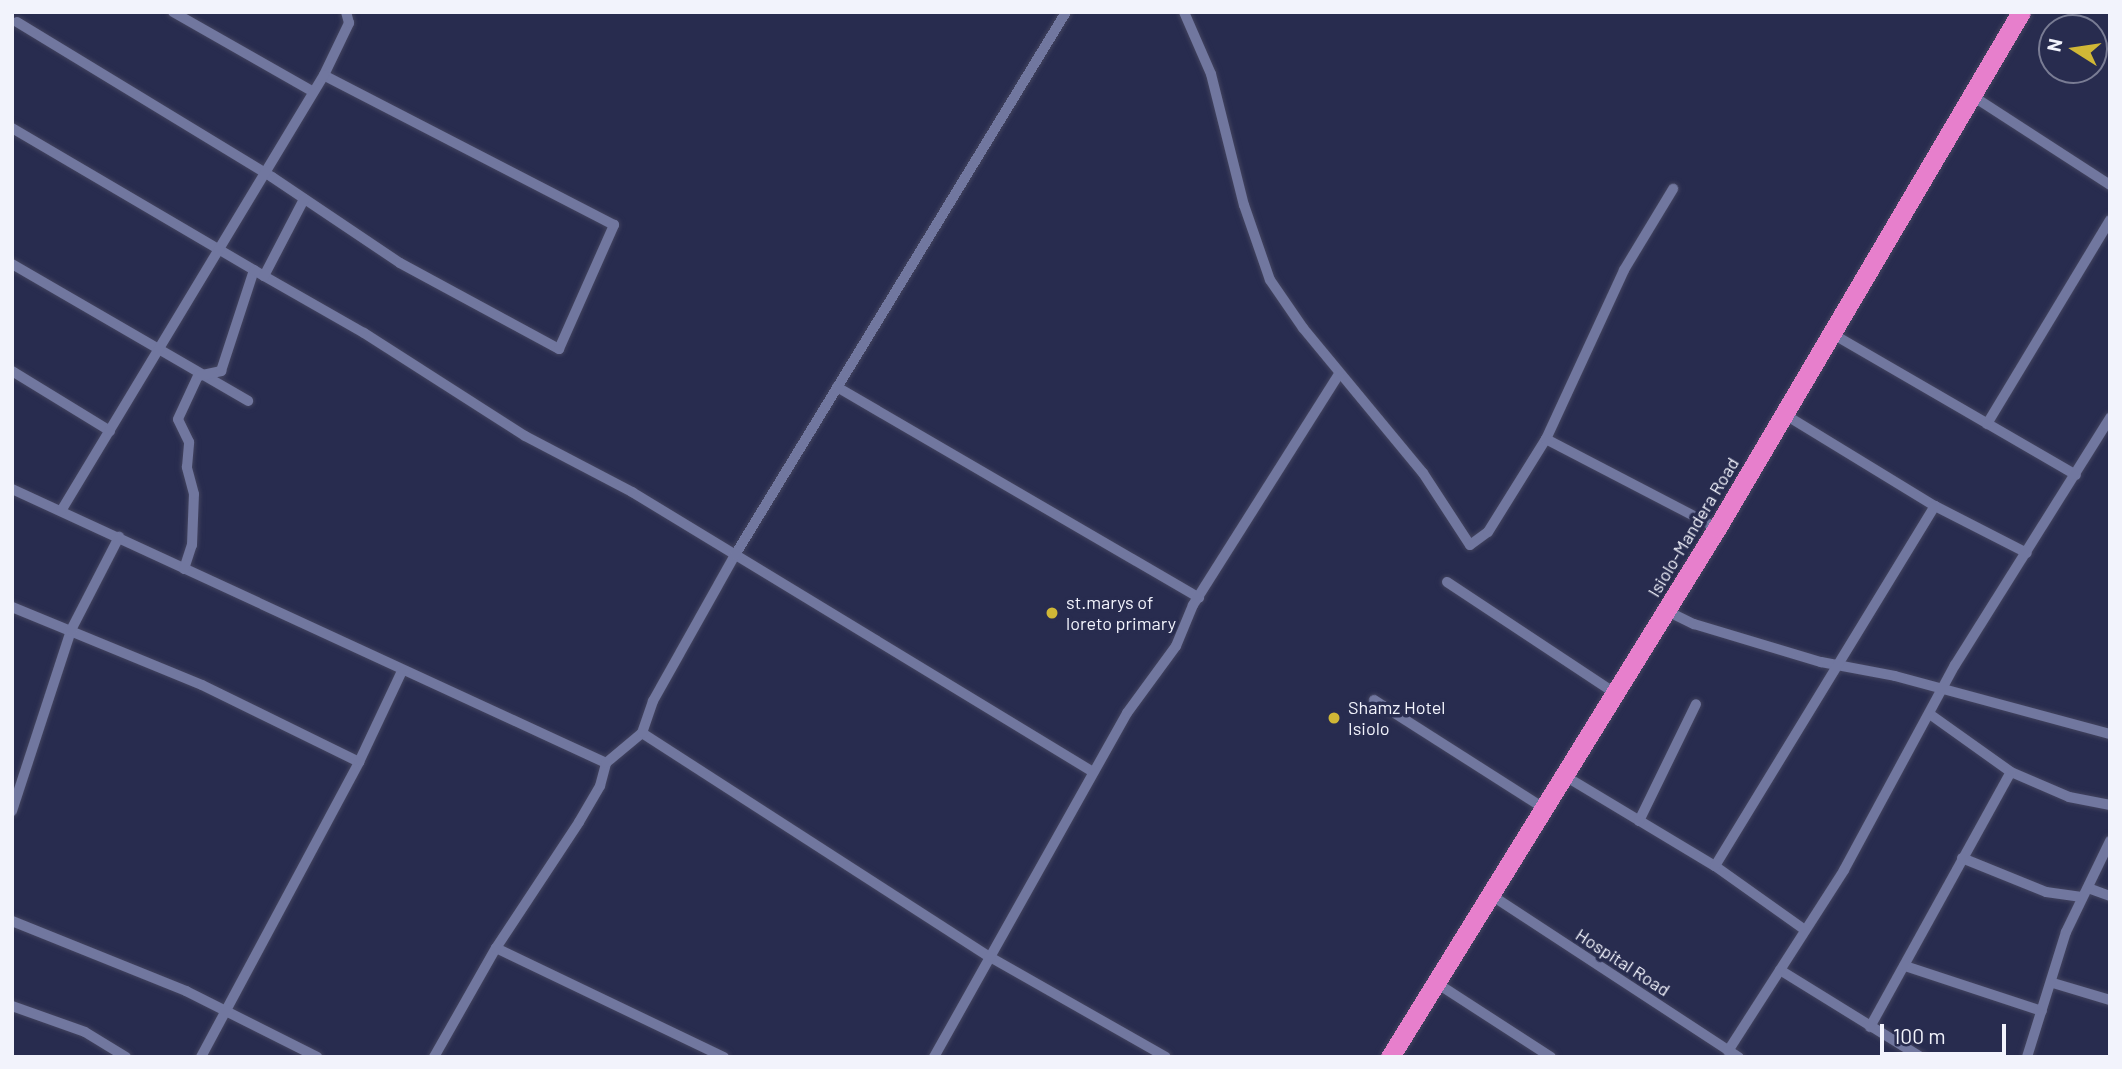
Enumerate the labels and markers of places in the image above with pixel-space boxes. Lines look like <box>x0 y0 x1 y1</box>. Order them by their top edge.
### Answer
place label: st.marys of loreto primary <box>1066 592 1176 634</box>
marker: st.marys of loreto primary <box>1044 605 1060 621</box>
place label: Shamz Hotel Isiolo <box>1348 697 1445 740</box>
marker: Shamz Hotel Isiolo <box>1326 710 1342 726</box>

